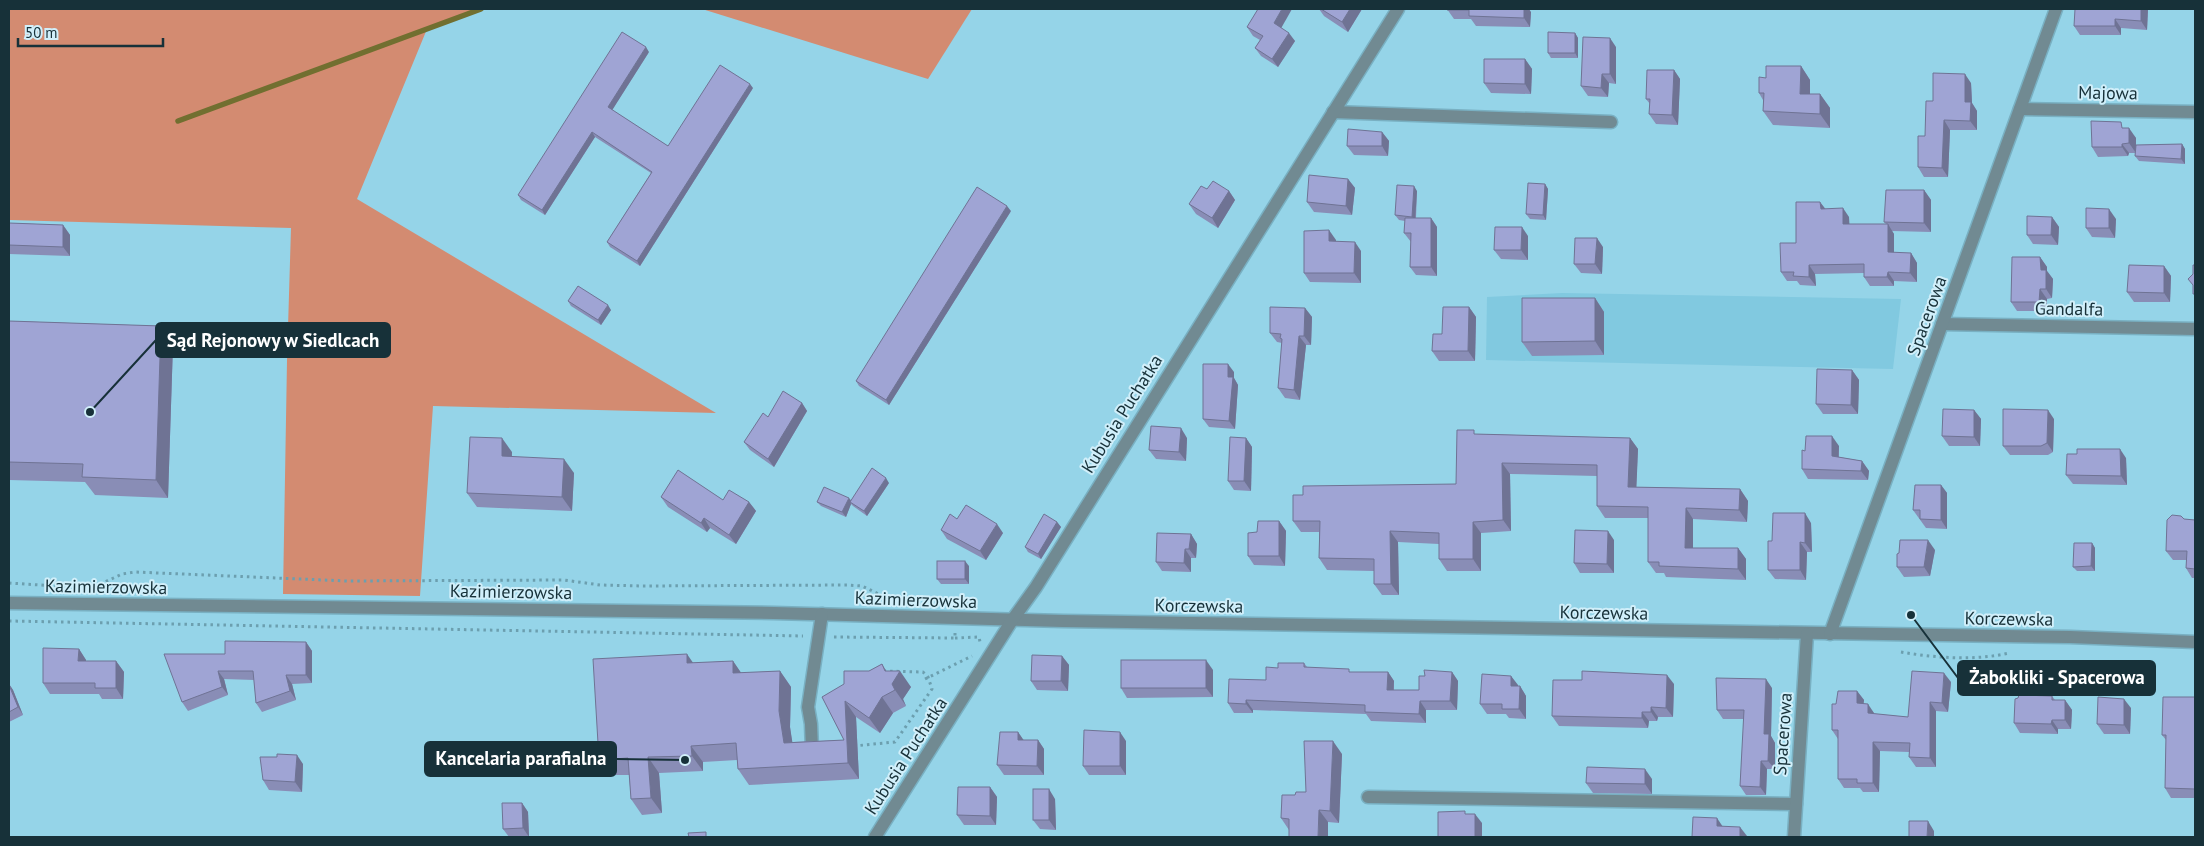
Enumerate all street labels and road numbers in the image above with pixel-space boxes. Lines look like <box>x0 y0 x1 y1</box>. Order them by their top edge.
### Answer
street label: Majowa <box>2078 80 2138 105</box>
street label: Spacerowa <box>1902 273 1951 359</box>
street label: Gandalfa <box>2035 296 2103 321</box>
street label: Kubusia Puchatka <box>1076 350 1167 477</box>
street label: Kazimierzowska <box>45 574 167 599</box>
street label: Kazimierzowska <box>450 579 572 604</box>
street label: Kazimierzowska <box>854 586 978 613</box>
street label: Korczewska <box>1154 593 1244 618</box>
street label: Korczewska <box>1559 600 1649 625</box>
street label: Korczewska <box>1964 606 2054 631</box>
street label: Spacerowa <box>1768 692 1797 776</box>
street label: Kubusia Puchatka <box>859 693 952 819</box>

